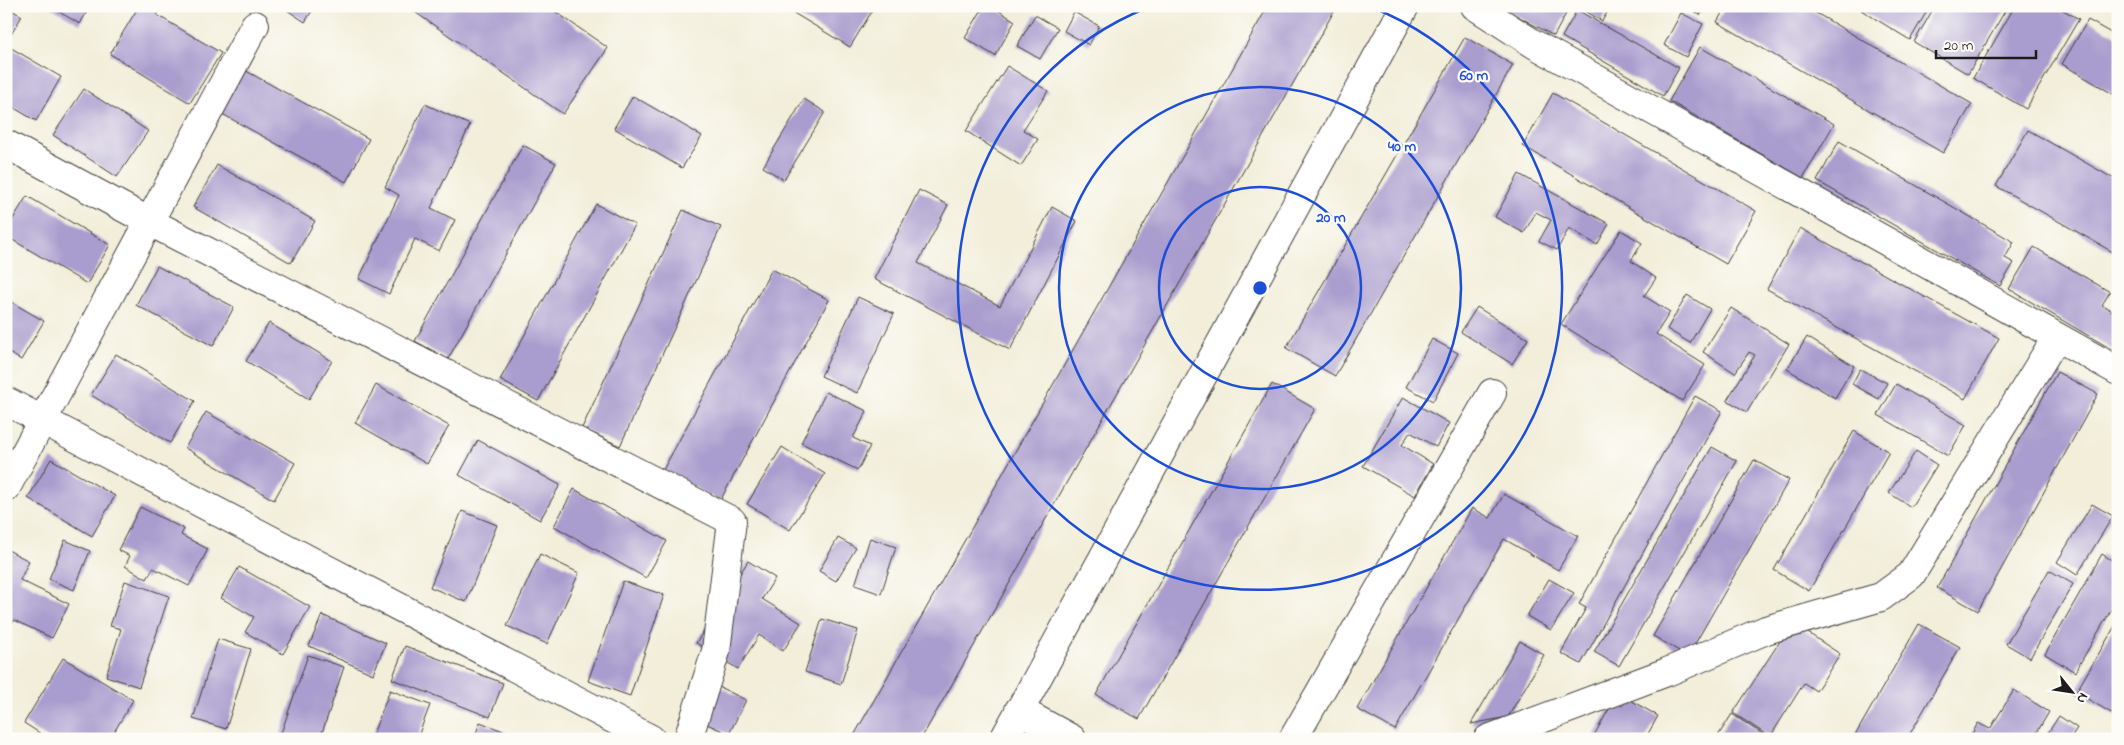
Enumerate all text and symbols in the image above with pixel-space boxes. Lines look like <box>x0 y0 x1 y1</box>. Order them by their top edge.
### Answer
scale bar <box>1936 28 2036 60</box>
text: 20 m <box>1944 35 1974 57</box>
text: 60 m <box>1459 65 1489 87</box>
text: 40 m <box>1387 136 1416 158</box>
text: 20 m <box>1315 207 1346 229</box>
centre of rings <box>1251 279 1269 297</box>
north arrow <box>2046 668 2096 718</box>
text: N <box>2071 688 2093 707</box>

